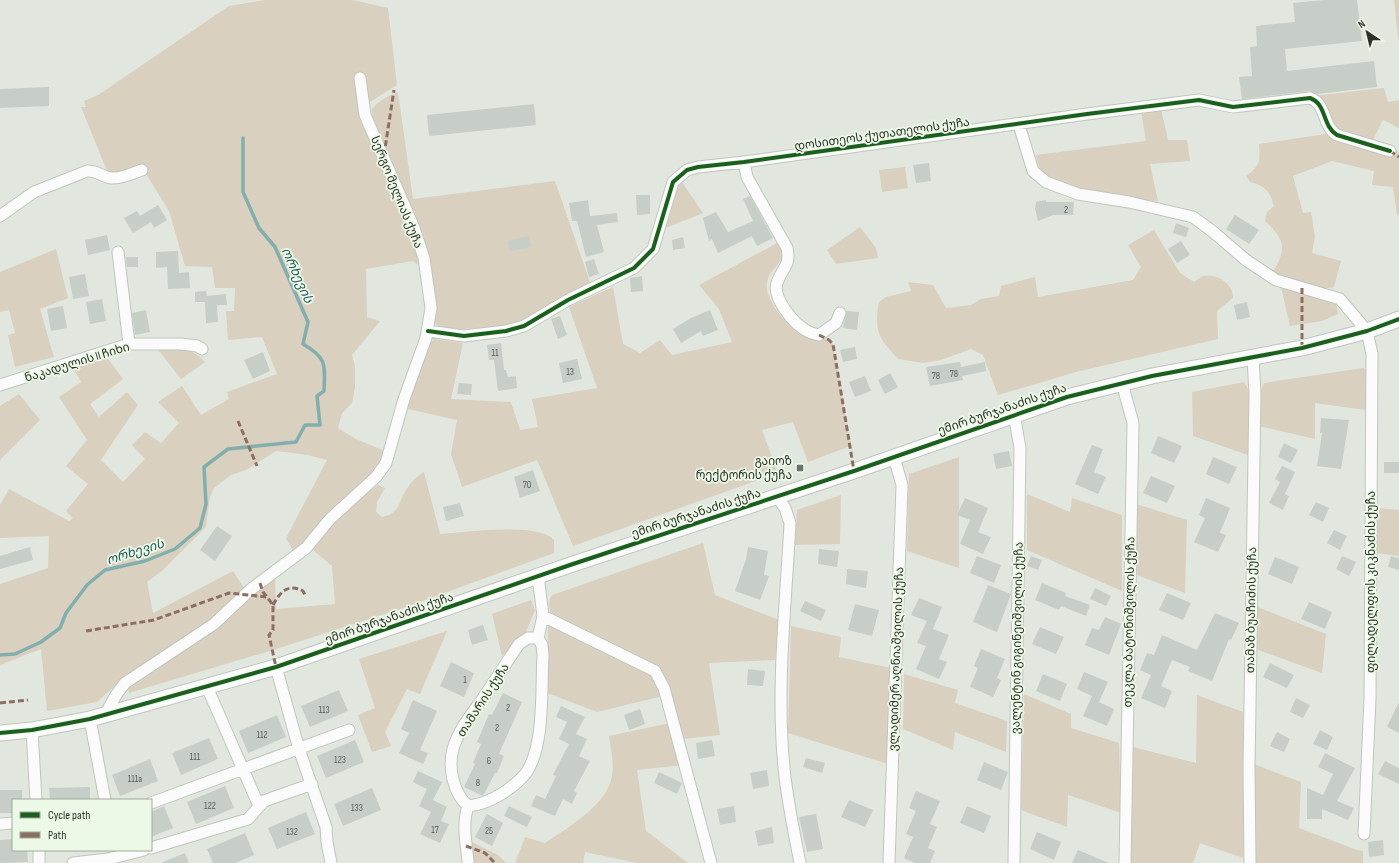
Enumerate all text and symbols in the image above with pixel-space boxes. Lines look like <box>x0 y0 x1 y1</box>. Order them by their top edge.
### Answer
north arrow <box>1347 12 1387 52</box>
text: N <box>1355 17 1368 31</box>
street label: დოსითეოს ქუთათელის ქუჩა <box>793 115 971 154</box>
street label: სერგო მელიას ქუჩა <box>367 134 426 251</box>
house number: 2 <box>1064 204 1068 216</box>
water label: ორხევის <box>278 245 317 307</box>
street label: ნაკადულის II ჩიხი <box>23 339 132 386</box>
house number: 11 <box>492 347 499 359</box>
house number: 13 <box>566 366 574 378</box>
house number: 78 <box>950 368 958 380</box>
house number: 78 <box>932 370 940 382</box>
street label: ემირ ბურჯანაძის ქუჩა <box>936 380 1069 439</box>
place label: გაიოზ რექტორის ქუჩა <box>696 454 792 483</box>
marker: გაიოზ რექტორის ქუჩა <box>795 463 805 473</box>
house number: 70 <box>523 479 531 491</box>
street label: ემირ ბურჯანაძის ქუჩა <box>630 485 763 542</box>
street label: ფილადელფოს კიკნაძის ქუჩა <box>1364 491 1379 673</box>
water label: ორხევის <box>105 535 167 568</box>
street label: თეკლა ბატონიშვილის ქუჩა <box>1121 537 1138 707</box>
street label: ვალენტინ გიგინეიშვილის ქუჩა <box>1008 542 1027 734</box>
street label: თამაზ ბუაჩიძის ქუჩა <box>1243 547 1260 673</box>
street label: ვლადიმერ აღნიაშვილის ქუჩა <box>886 567 907 751</box>
street label: ემირ ბურჯანაძის ქუჩა <box>323 589 456 648</box>
street label: თამარის ქუჩა <box>454 661 513 740</box>
house number: 1 <box>463 674 467 686</box>
house number: 2 <box>506 702 510 714</box>
house number: 113 <box>318 704 330 716</box>
house number: 2 <box>495 722 499 734</box>
house number: 112 <box>256 729 268 741</box>
house number: 111 <box>190 751 201 763</box>
house number: 123 <box>334 754 346 766</box>
house number: 6 <box>487 755 491 767</box>
house number: 111a <box>128 773 142 785</box>
house number: 8 <box>476 777 480 789</box>
legend <box>12 799 152 851</box>
house number: 122 <box>204 800 216 812</box>
house number: 133 <box>351 802 363 814</box>
text: Cycle path <box>48 808 90 823</box>
house number: 17 <box>431 824 439 836</box>
house number: 25 <box>485 825 493 837</box>
house number: 132 <box>286 826 298 838</box>
text: Path <box>48 828 66 843</box>

